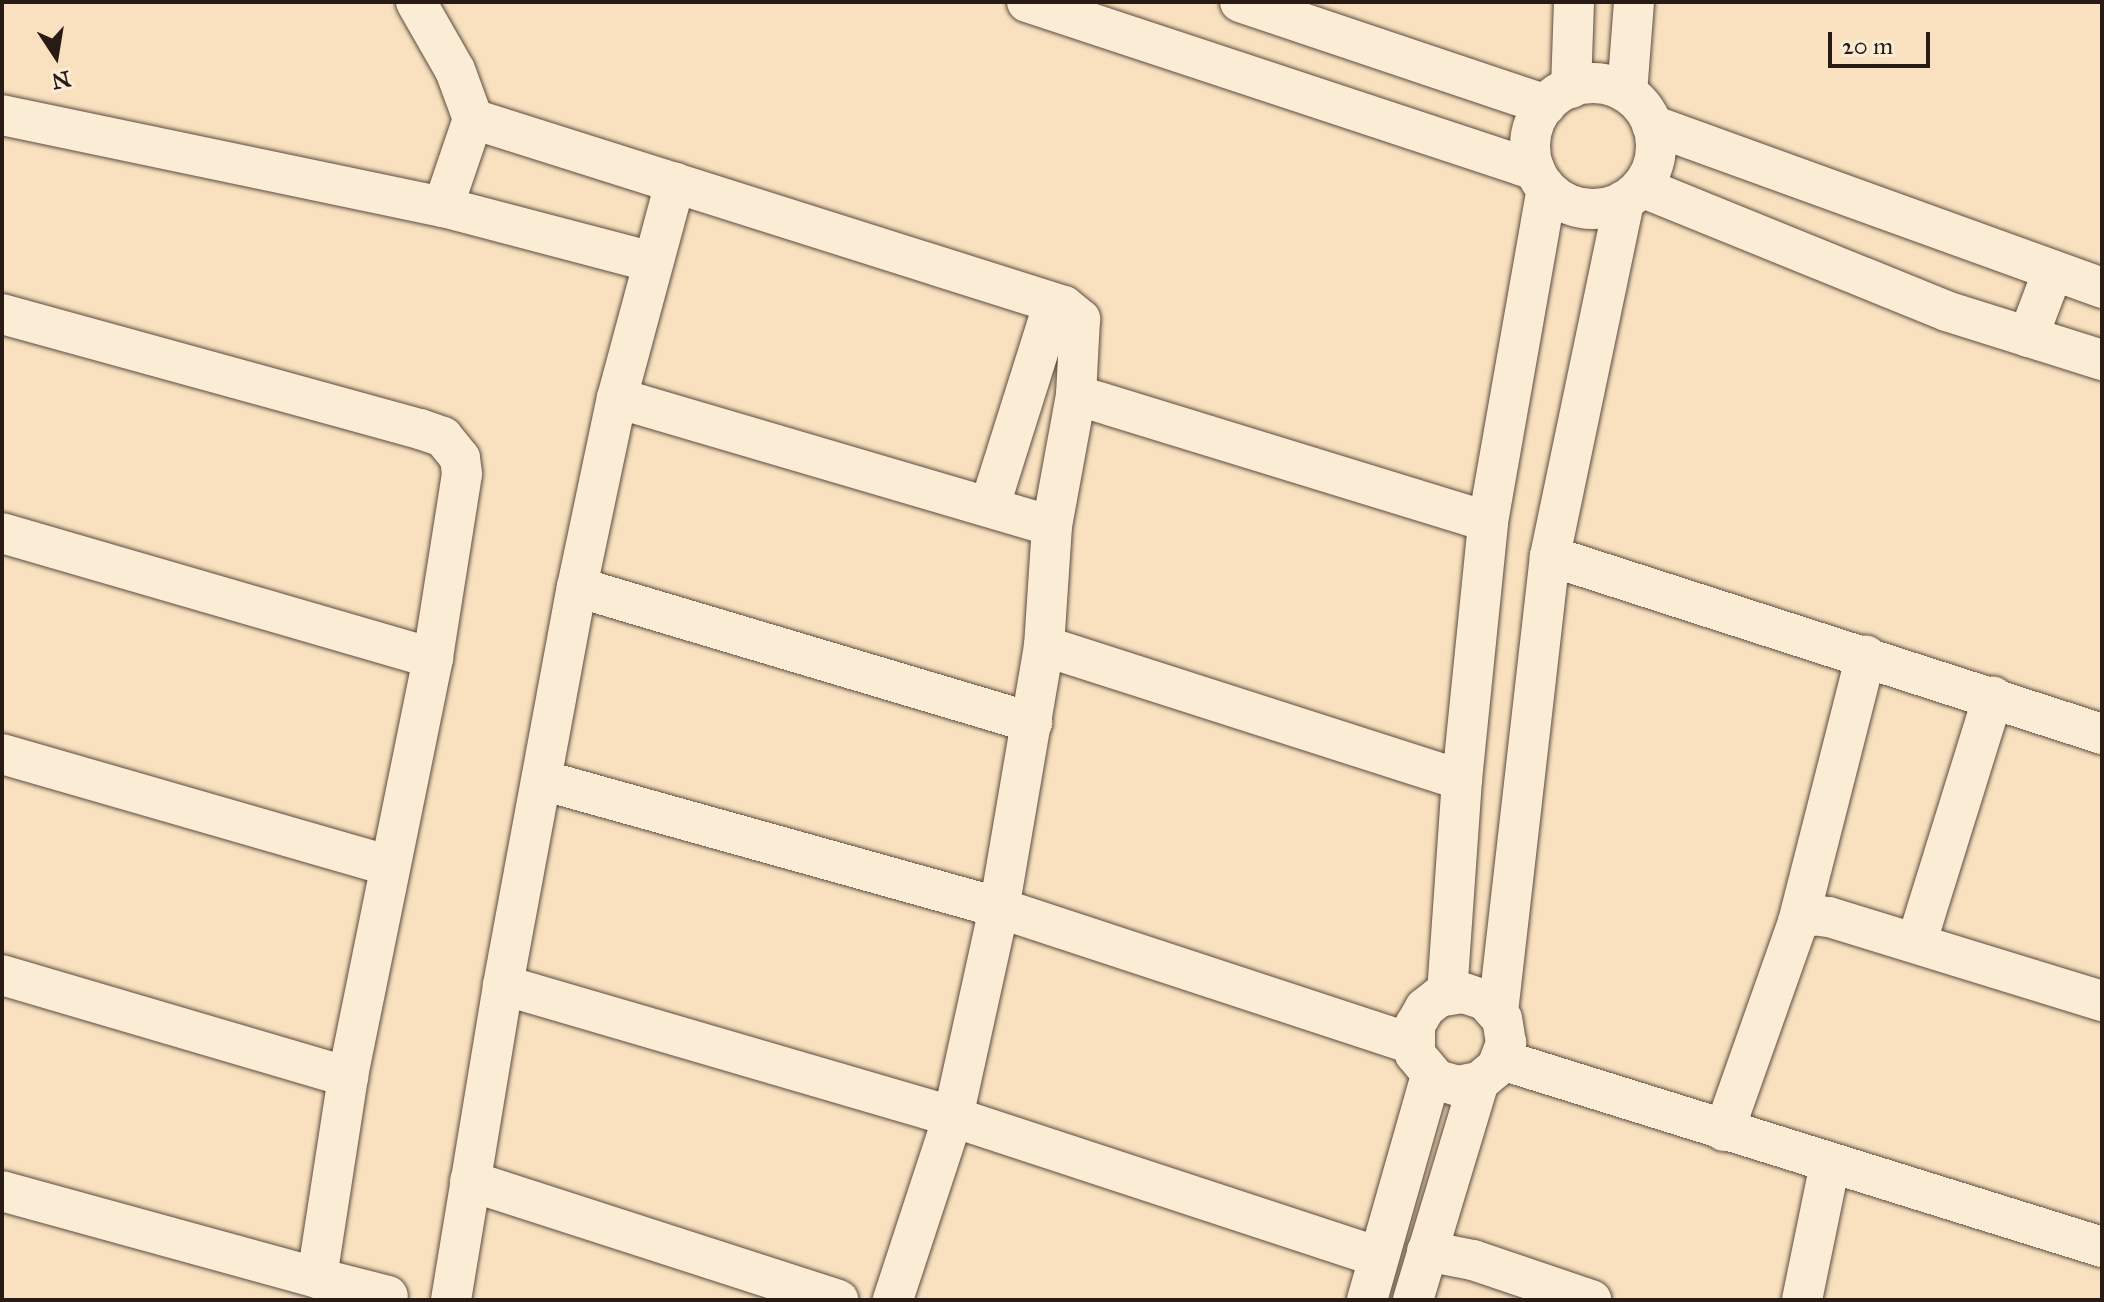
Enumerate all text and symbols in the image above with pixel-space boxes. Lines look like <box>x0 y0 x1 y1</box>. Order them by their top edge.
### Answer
north arrow <box>16 16 96 96</box>
scale bar <box>1832 16 1934 66</box>
text: 20 m <box>1842 31 1893 61</box>
text: N <box>49 65 73 95</box>

